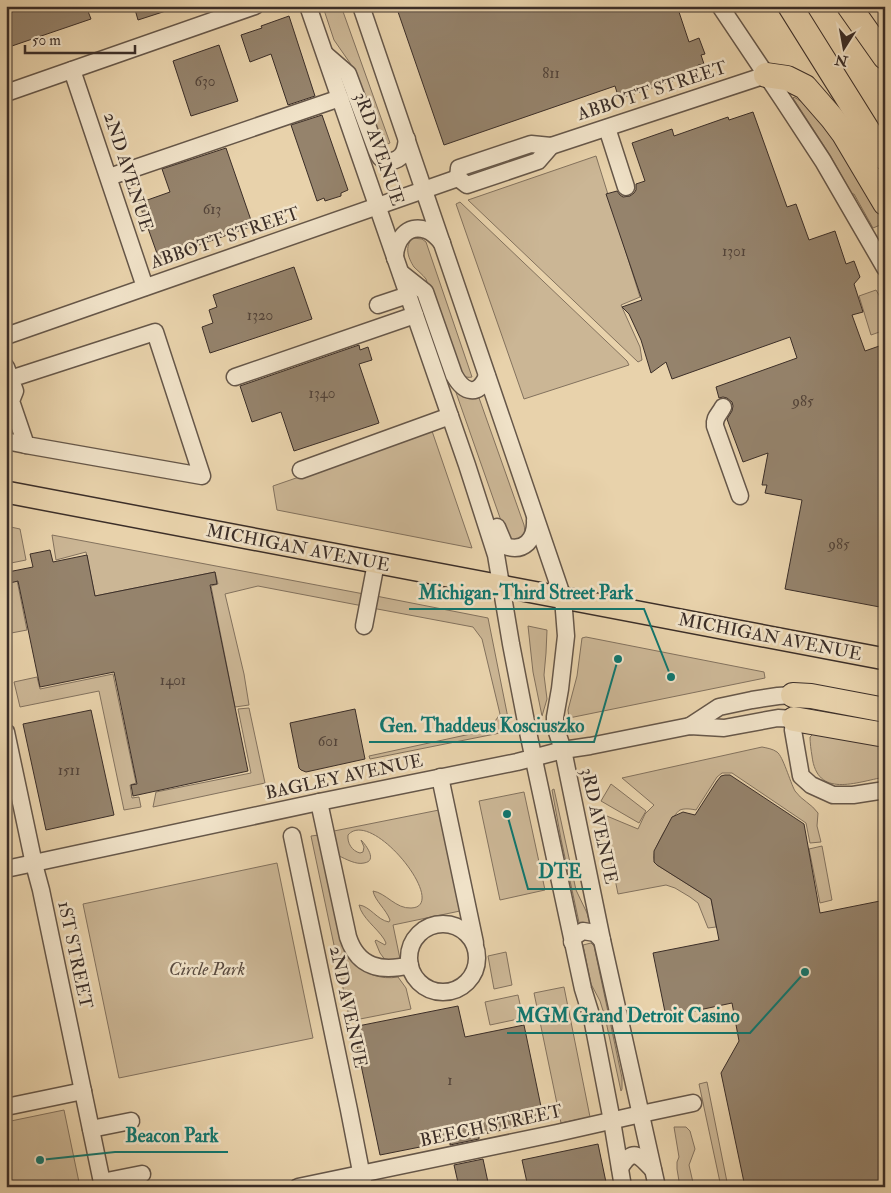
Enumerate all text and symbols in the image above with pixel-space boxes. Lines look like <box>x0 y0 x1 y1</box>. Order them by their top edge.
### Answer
scale bar <box>25 22 135 54</box>
north arrow <box>818 22 868 72</box>
text: 50 m <box>32 31 61 50</box>
text: N <box>833 51 850 70</box>
street label: ABBOTT STREET <box>573 56 730 126</box>
house number: 811 <box>542 64 560 83</box>
house number: 630 <box>194 72 216 91</box>
street label: 3RD AVENUE <box>349 89 409 209</box>
street label: 2ND AVENUE <box>98 110 158 234</box>
house number: 613 <box>203 200 221 219</box>
street label: ABBOTT STREET <box>147 202 303 275</box>
house number: 1301 <box>722 242 746 261</box>
house number: 1320 <box>247 306 273 325</box>
house number: 1340 <box>309 384 335 403</box>
house number: 985 <box>791 392 814 411</box>
street label: MICHIGAN AVENUE <box>204 519 392 577</box>
house number: 985 <box>827 535 850 554</box>
callout: Michigan-Third Street Park <box>409 575 644 609</box>
text: Michigan-Third Street Park <box>418 581 634 606</box>
street label: MICHIGAN AVENUE <box>676 608 864 666</box>
house number: 1401 <box>160 671 186 690</box>
callout: Gen. Thaddeus Kosciuszko <box>369 708 594 742</box>
text: Gen. Thaddeus Kosciuszko <box>380 714 584 738</box>
house number: 601 <box>318 732 338 751</box>
street label: BAGLEY AVENUE <box>263 749 425 805</box>
house number: 1511 <box>58 761 80 780</box>
street label: 3RD AVENUE <box>575 766 623 886</box>
callout: DTE <box>528 855 591 889</box>
text: DTE <box>538 860 582 884</box>
street label: 1ST STREET <box>52 899 98 1011</box>
street label: 2ND AVENUE <box>324 944 372 1070</box>
park label: Circle Park <box>169 958 245 981</box>
callout: MGM Grand Detroit Casino <box>507 999 750 1033</box>
text: MGM Grand Detroit Casino <box>515 1004 740 1028</box>
house number: 1 <box>447 1071 453 1090</box>
street label: BEECH STREET <box>418 1100 565 1152</box>
callout: Beacon Park <box>115 1118 228 1152</box>
text: Beacon Park <box>125 1124 220 1148</box>

